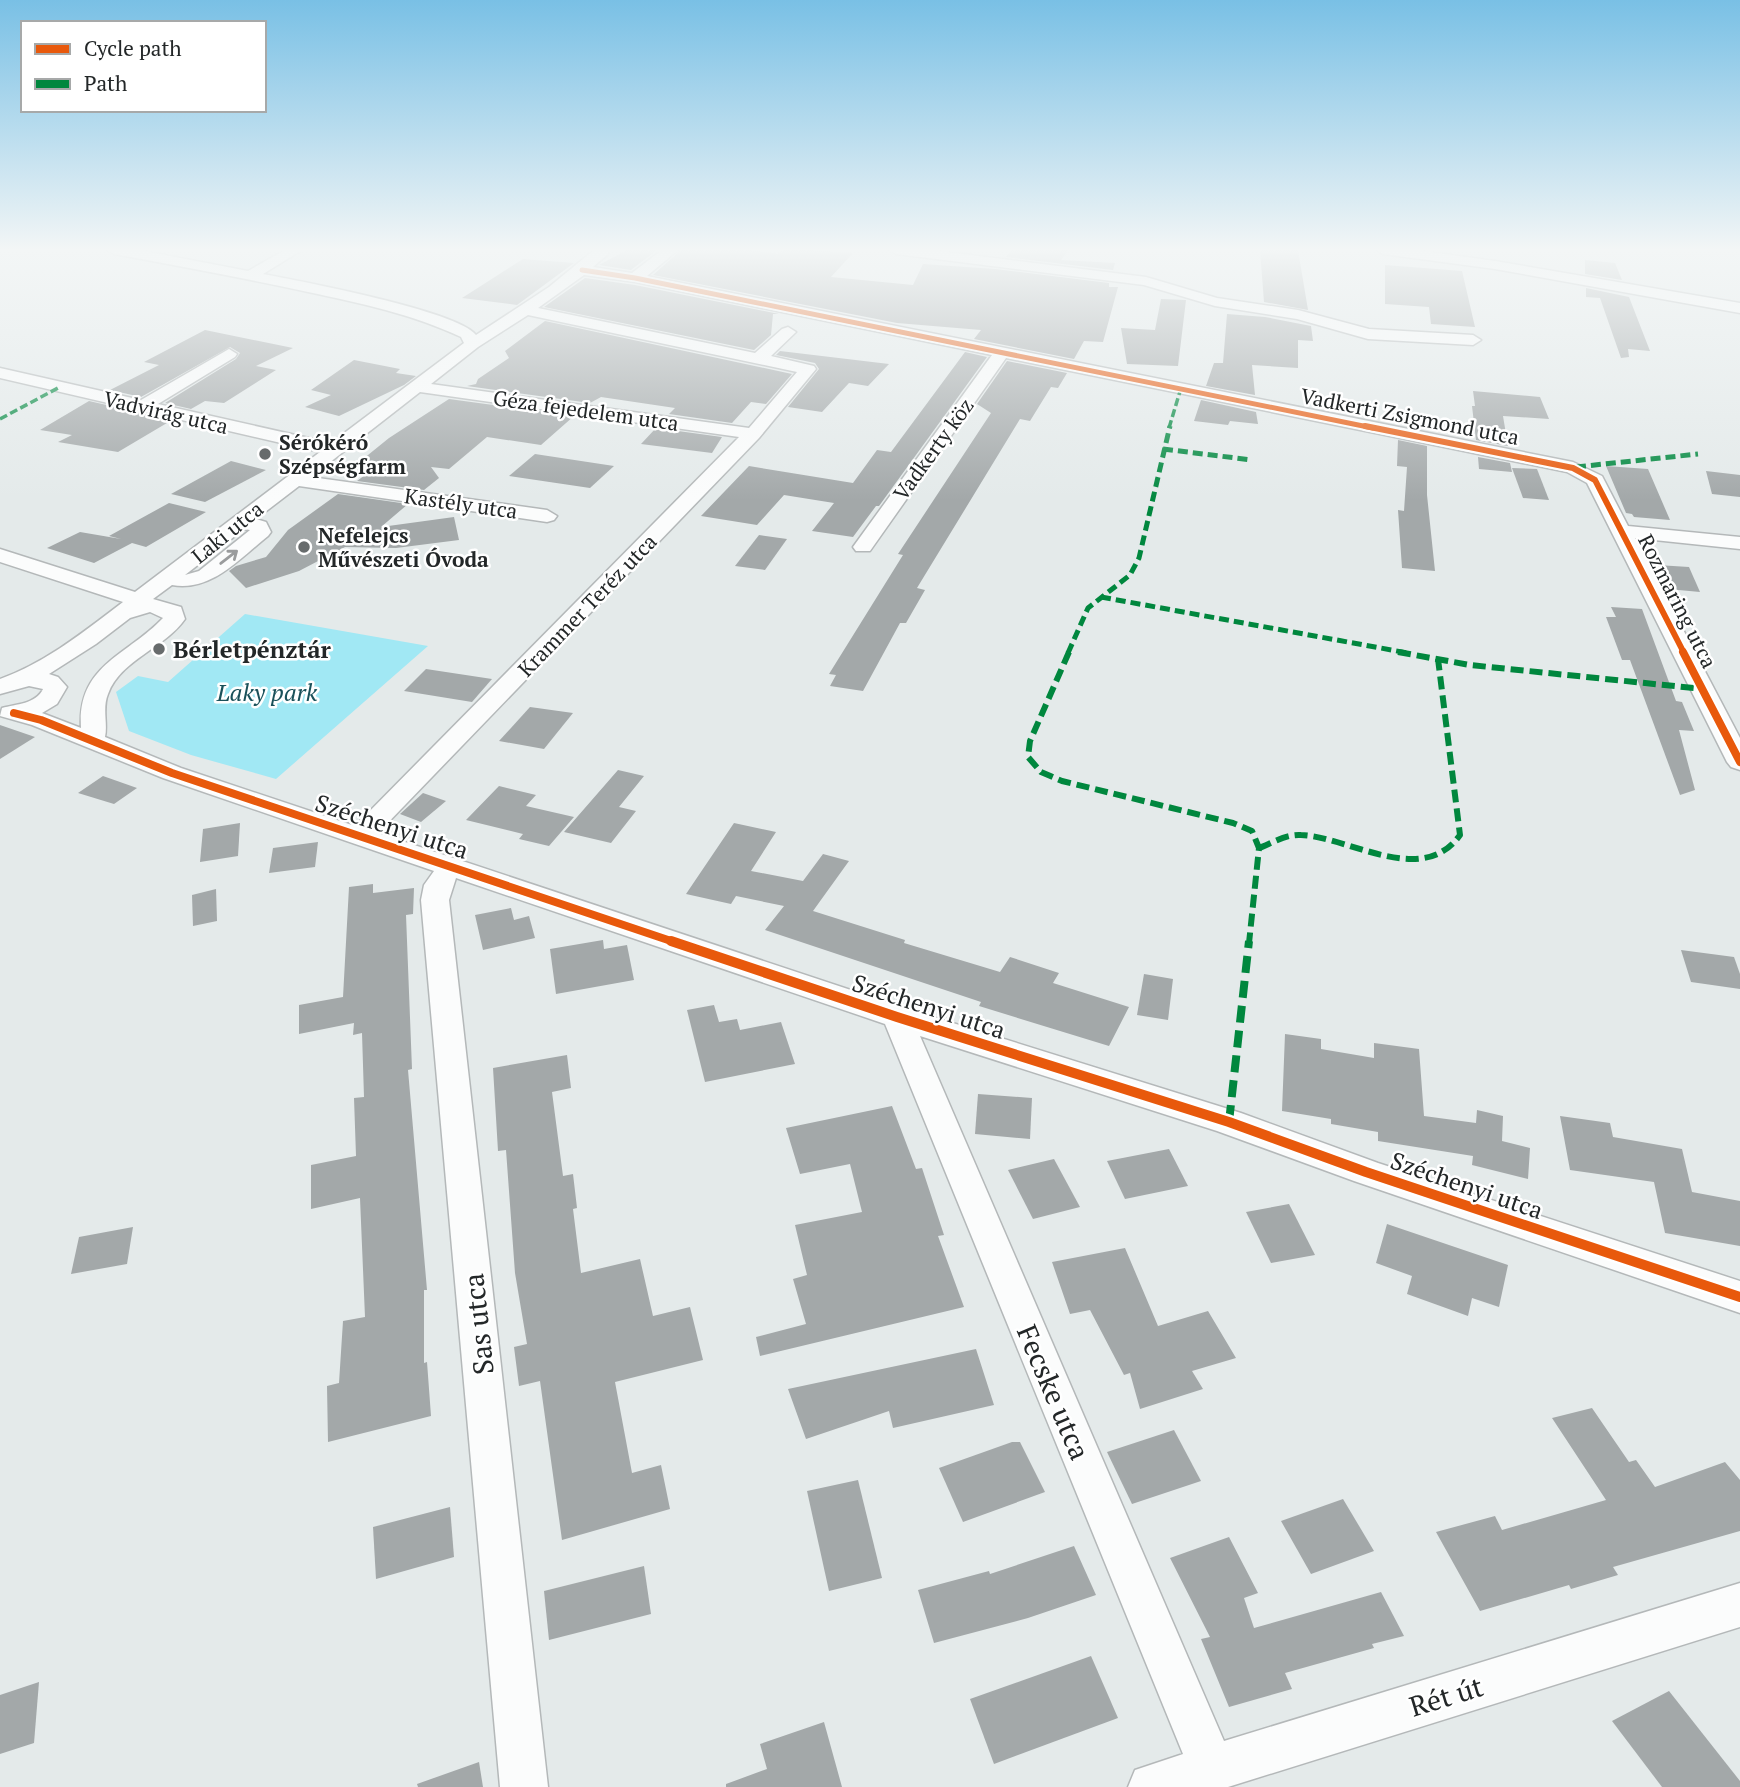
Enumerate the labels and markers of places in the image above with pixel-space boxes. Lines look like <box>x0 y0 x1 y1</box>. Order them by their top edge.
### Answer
place label: Sérókéró Szépségfarm <box>279 428 406 480</box>
marker: Sérókéró Szépségfarm <box>257 446 273 462</box>
place label: Nefelejcs Művészeti Óvoda <box>318 521 489 573</box>
marker: Nefelejcs Művészeti Óvoda <box>296 539 312 555</box>
place label: Bérletpénztár <box>173 633 332 665</box>
marker: Bérletpénztár <box>151 641 167 657</box>

